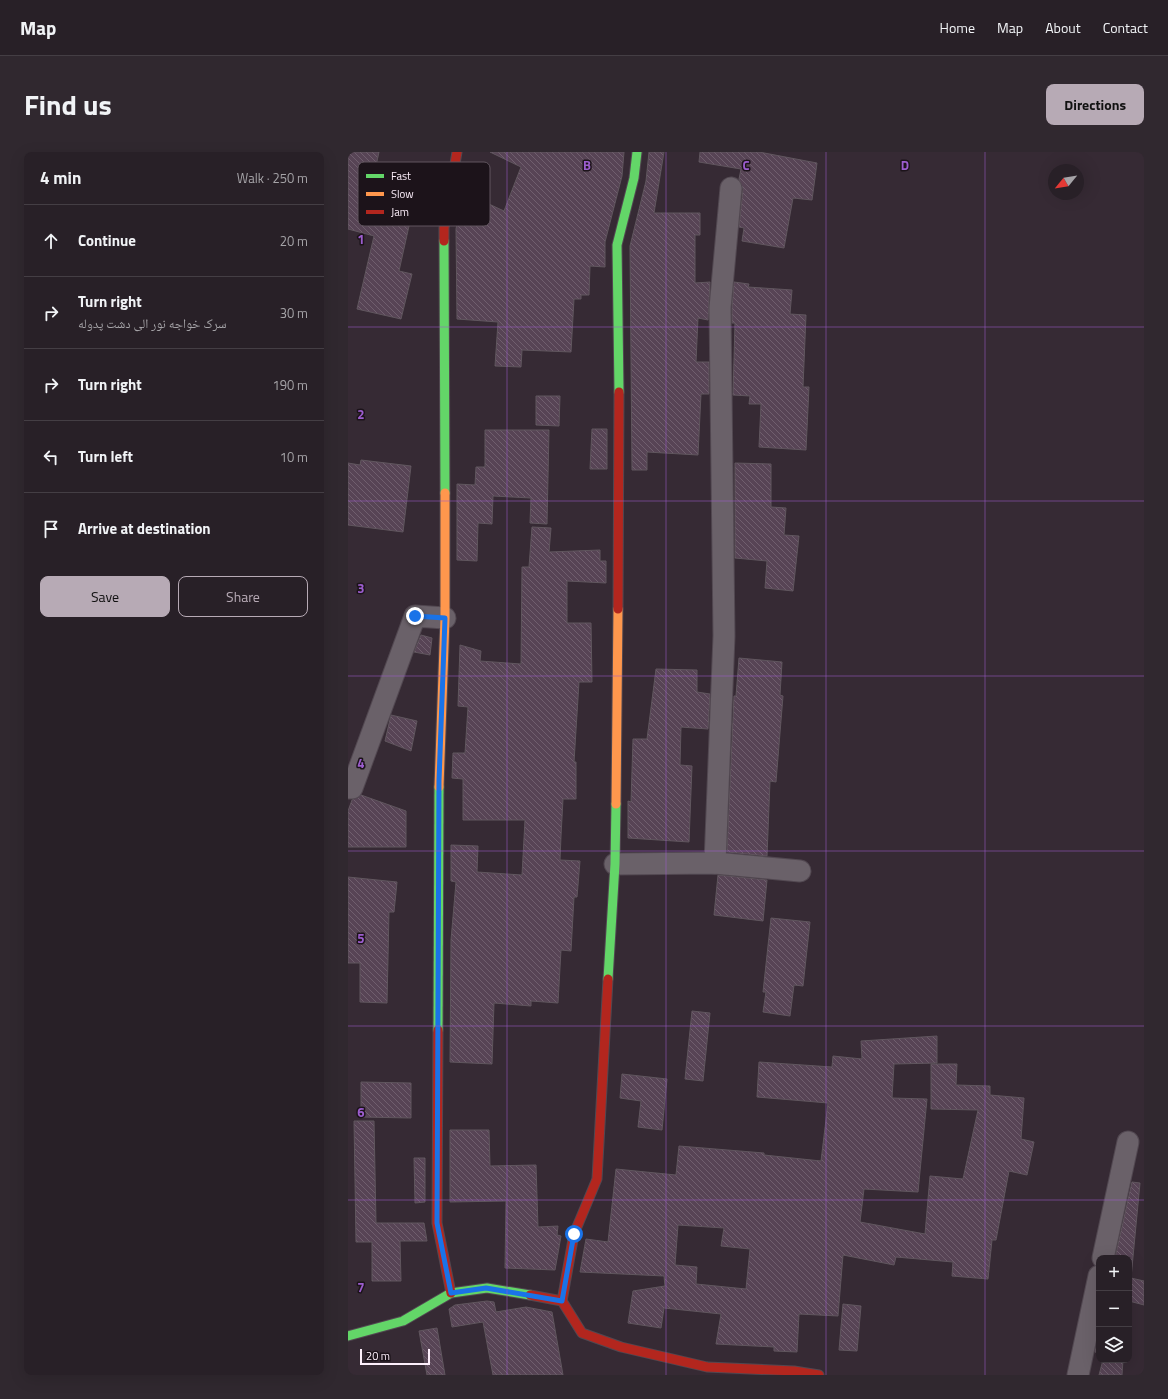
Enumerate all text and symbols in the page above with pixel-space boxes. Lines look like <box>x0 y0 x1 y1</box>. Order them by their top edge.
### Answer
text: Map <box>20 13 56 42</box>
text: Home <box>940 17 975 38</box>
text: Map <box>997 17 1023 38</box>
text: About <box>1045 17 1081 38</box>
text: Contact <box>1103 17 1148 38</box>
text: Find us <box>24 83 112 126</box>
button: Directions <box>1046 84 1144 125</box>
text: B <box>583 155 591 175</box>
text: C <box>742 155 750 175</box>
text: D <box>901 155 909 175</box>
legend <box>358 162 490 226</box>
north arrow <box>1048 164 1084 200</box>
text: 4 min <box>40 165 81 191</box>
text: Walk · 250 m <box>237 168 308 188</box>
text: Fast <box>391 168 411 184</box>
text: Slow <box>391 186 414 202</box>
text: Jam <box>391 204 409 220</box>
text: Continue <box>78 229 136 252</box>
text: 1 <box>357 229 365 249</box>
icon: ahead <box>40 230 62 252</box>
text: 20 m <box>280 231 308 251</box>
text: Turn right <box>78 290 142 313</box>
icon: right <box>40 302 62 324</box>
text: 30 m <box>280 303 308 323</box>
text: سرک خواجه نور الی دشت پدوله <box>78 313 226 333</box>
text: Turn right <box>78 373 142 396</box>
icon: right <box>40 374 62 396</box>
text: 190 m <box>272 375 308 395</box>
text: 2 <box>357 404 365 424</box>
text: Turn left <box>78 445 133 468</box>
icon: left <box>40 446 62 468</box>
text: 10 m <box>280 447 308 467</box>
text: Arrive at destination <box>78 517 211 540</box>
icon: arrive <box>40 518 62 540</box>
button: Save <box>40 576 170 617</box>
button: Share <box>178 576 308 617</box>
text: 3 <box>357 578 365 598</box>
route end <box>406 607 424 625</box>
text: 4 <box>357 753 365 773</box>
text: 5 <box>357 928 365 948</box>
text: 6 <box>357 1102 365 1122</box>
route start <box>565 1225 583 1243</box>
map controls <box>1096 1255 1132 1363</box>
button: + <box>1096 1255 1132 1291</box>
text: 7 <box>357 1277 365 1297</box>
button: − <box>1096 1291 1132 1327</box>
button: layers <box>1096 1327 1132 1363</box>
scale bar <box>360 1347 430 1366</box>
text: 20 m <box>366 1348 390 1364</box>

